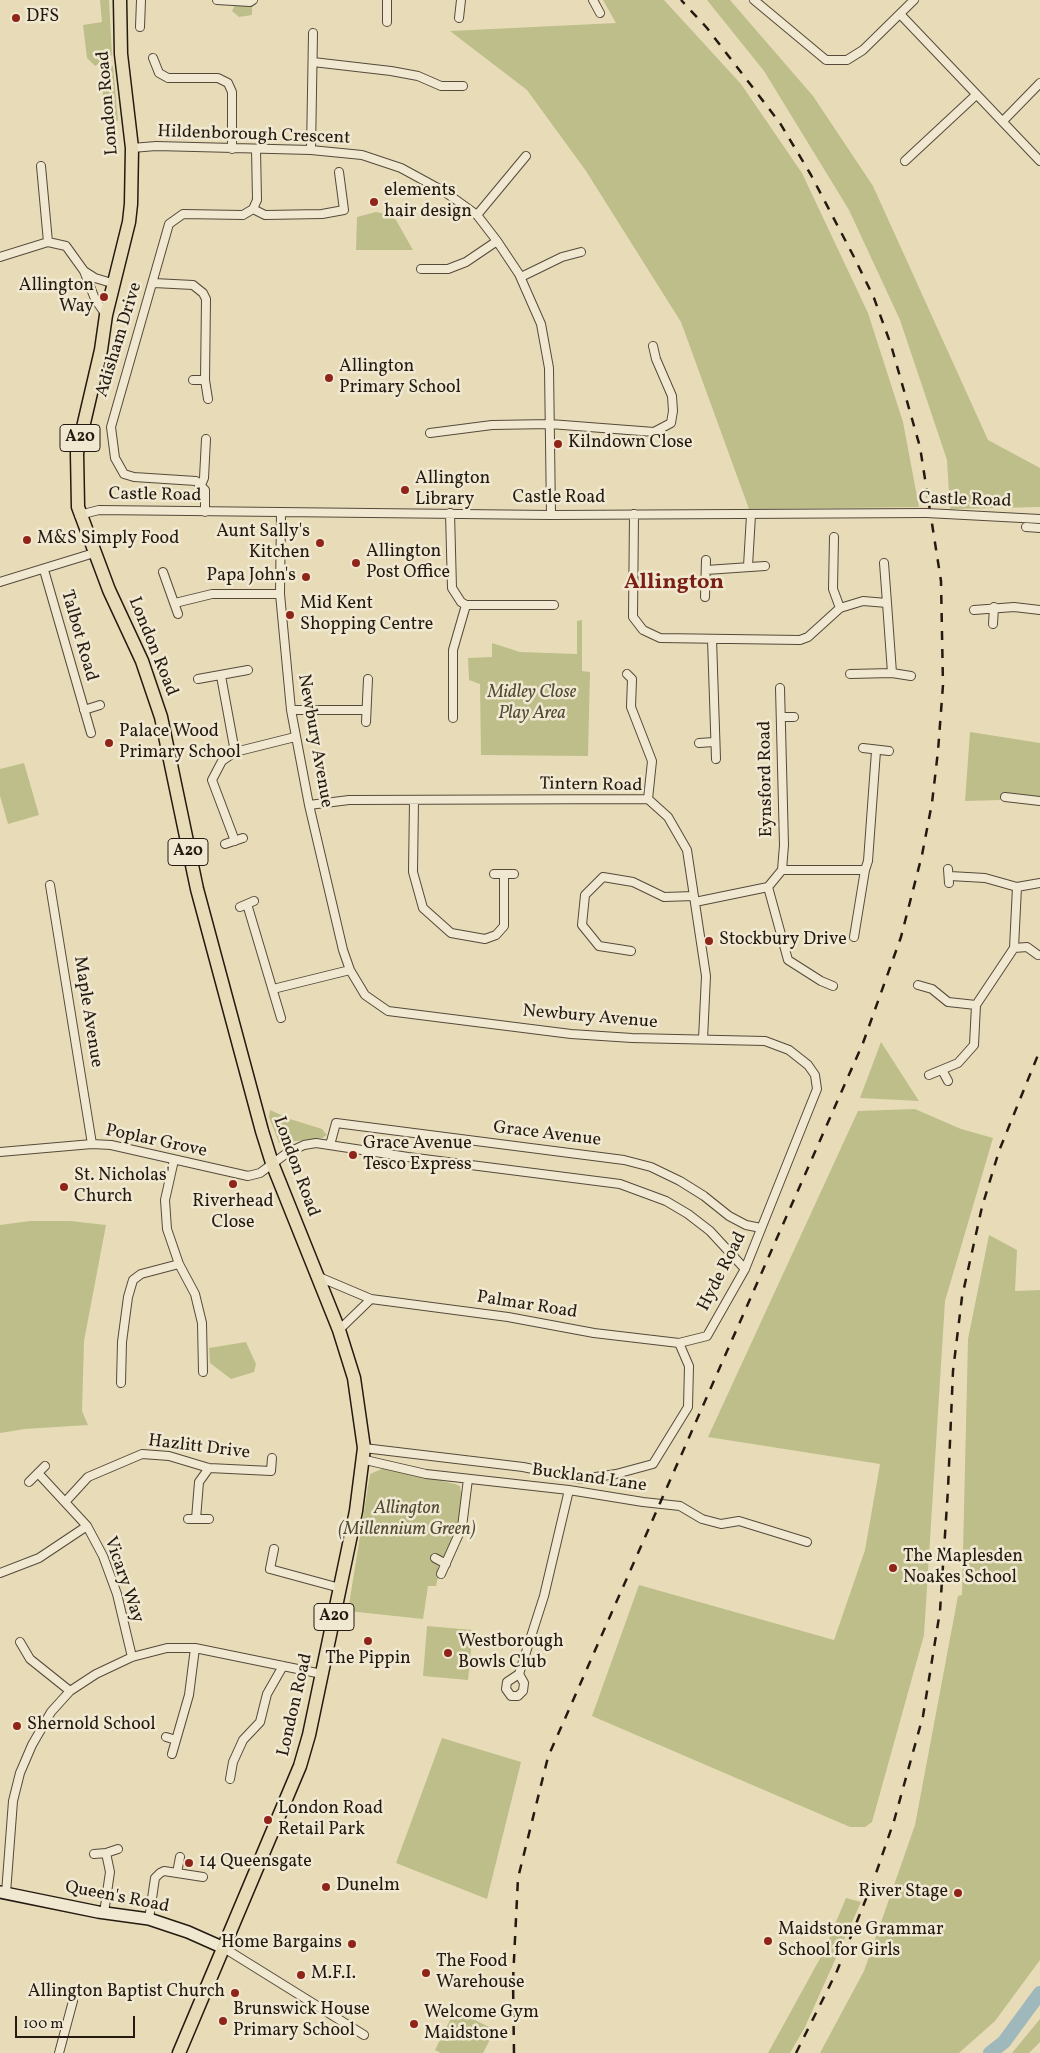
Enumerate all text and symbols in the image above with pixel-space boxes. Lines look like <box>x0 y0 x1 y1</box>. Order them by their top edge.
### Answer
place label: DFS <box>26 7 59 29</box>
marker: DFS <box>10 12 22 24</box>
street label: London Road <box>94 50 124 156</box>
street label: Hildenborough Crescent <box>157 122 351 150</box>
place label: elements hair design <box>384 181 472 223</box>
marker: elements hair design <box>368 196 380 208</box>
place label: Allington Way <box>19 276 94 318</box>
street label: Adisham Drive <box>92 280 148 400</box>
marker: Allington Way <box>98 291 110 303</box>
place label: Allington Primary School <box>339 357 461 399</box>
marker: Allington Primary School <box>323 372 335 384</box>
road number: A20 <box>60 424 100 452</box>
place label: Kilndown Close <box>568 433 693 455</box>
marker: Kilndown Close <box>552 438 564 450</box>
place label: Allington Library <box>415 469 490 512</box>
street label: Castle Road <box>108 484 202 508</box>
marker: Allington Library <box>399 484 411 496</box>
street label: Castle Road <box>513 488 605 510</box>
street label: Castle Road <box>918 489 1012 513</box>
place label: Aunt Sally's Kitchen <box>216 522 310 564</box>
place label: M&S Simply Food <box>37 529 179 551</box>
marker: M&S Simply Food <box>21 534 33 546</box>
marker: Aunt Sally's Kitchen <box>314 537 326 549</box>
place label: Allington Post Office <box>366 542 450 584</box>
marker: Allington Post Office <box>350 557 362 569</box>
place label: Papa John's <box>207 566 296 588</box>
marker: Papa John's <box>300 571 312 583</box>
district label: Allington <box>624 571 724 597</box>
street label: Talbot Road <box>55 588 101 684</box>
street label: London Road <box>122 594 182 700</box>
place label: Mid Kent Shopping Centre <box>300 594 433 636</box>
marker: Mid Kent Shopping Centre <box>284 609 296 621</box>
street label: Newbury Avenue <box>292 672 336 810</box>
park label: Midley Close Play Area <box>488 683 576 726</box>
street label: Eynsford Road <box>755 720 779 838</box>
place label: Palace Wood Primary School <box>119 722 241 764</box>
marker: Palace Wood Primary School <box>103 737 115 749</box>
street label: Tintern Road <box>539 774 643 798</box>
road number: A20 <box>168 839 208 866</box>
place label: Stockbury Drive <box>719 930 847 952</box>
marker: Stockbury Drive <box>703 935 715 947</box>
street label: Maple Avenue <box>68 955 106 1069</box>
street label: Newbury Avenue <box>522 1001 658 1035</box>
street label: London Road <box>267 1114 323 1220</box>
street label: Grace Avenue <box>492 1118 602 1152</box>
street label: Poplar Grove <box>103 1121 209 1163</box>
place label: Grace Avenue Tesco Express <box>363 1134 472 1176</box>
marker: Grace Avenue Tesco Express <box>347 1149 359 1161</box>
place label: St. Nicholas' Church <box>74 1166 170 1208</box>
marker: Riverhead Close <box>227 1178 239 1190</box>
marker: St. Nicholas' Church <box>58 1181 70 1193</box>
place label: Riverhead Close <box>192 1192 274 1234</box>
street label: Hyde Road <box>694 1229 752 1315</box>
street label: Palmar Road <box>475 1287 579 1325</box>
street label: Hazlitt Drive <box>147 1431 251 1465</box>
street label: Buckland Lane <box>530 1460 648 1498</box>
park label: Allington (Millennium Green) <box>338 1499 476 1542</box>
street label: Vicary Way <box>98 1534 148 1626</box>
place label: The Maplesden Noakes School <box>903 1547 1023 1590</box>
marker: The Maplesden Noakes School <box>887 1562 899 1574</box>
road number: A20 <box>314 1604 354 1630</box>
place label: Westborough Bowls Club <box>458 1632 564 1675</box>
marker: The Pippin <box>362 1635 374 1647</box>
marker: Westborough Bowls Club <box>442 1647 454 1659</box>
place label: The Pippin <box>325 1649 411 1671</box>
street label: London Road <box>274 1651 318 1759</box>
place label: Shernold School <box>27 1715 156 1737</box>
marker: Shernold School <box>11 1720 23 1732</box>
place label: London Road Retail Park <box>278 1799 383 1842</box>
marker: London Road Retail Park <box>262 1814 274 1826</box>
place label: 14 Queensgate <box>199 1852 312 1874</box>
marker: 14 Queensgate <box>183 1857 195 1869</box>
place label: Dunelm <box>336 1876 400 1898</box>
street label: Queen's Road <box>63 1877 171 1919</box>
marker: Dunelm <box>320 1881 332 1893</box>
place label: River Stage <box>858 1882 948 1904</box>
marker: River Stage <box>952 1887 964 1899</box>
place label: Maidstone Grammar School for Girls <box>778 1920 944 1962</box>
place label: Home Bargains <box>221 1933 342 1955</box>
marker: Maidstone Grammar School for Girls <box>762 1935 774 1947</box>
marker: Home Bargains <box>346 1938 358 1950</box>
place label: The Food Warehouse <box>436 1952 525 1995</box>
place label: M.F.I. <box>311 1964 356 1986</box>
marker: The Food Warehouse <box>420 1967 432 1979</box>
marker: M.F.I. <box>295 1969 307 1981</box>
place label: Allington Baptist Church <box>28 1982 225 2004</box>
marker: Allington Baptist Church <box>229 1987 241 1999</box>
place label: Brunswick House Primary School <box>233 2000 370 2042</box>
place label: Welcome Gym Maidstone <box>424 2003 539 2046</box>
scale bar <box>18 2006 138 2038</box>
text: 100 m <box>23 2014 63 2035</box>
marker: Brunswick House Primary School <box>217 2015 229 2027</box>
marker: Welcome Gym Maidstone <box>408 2018 420 2030</box>

